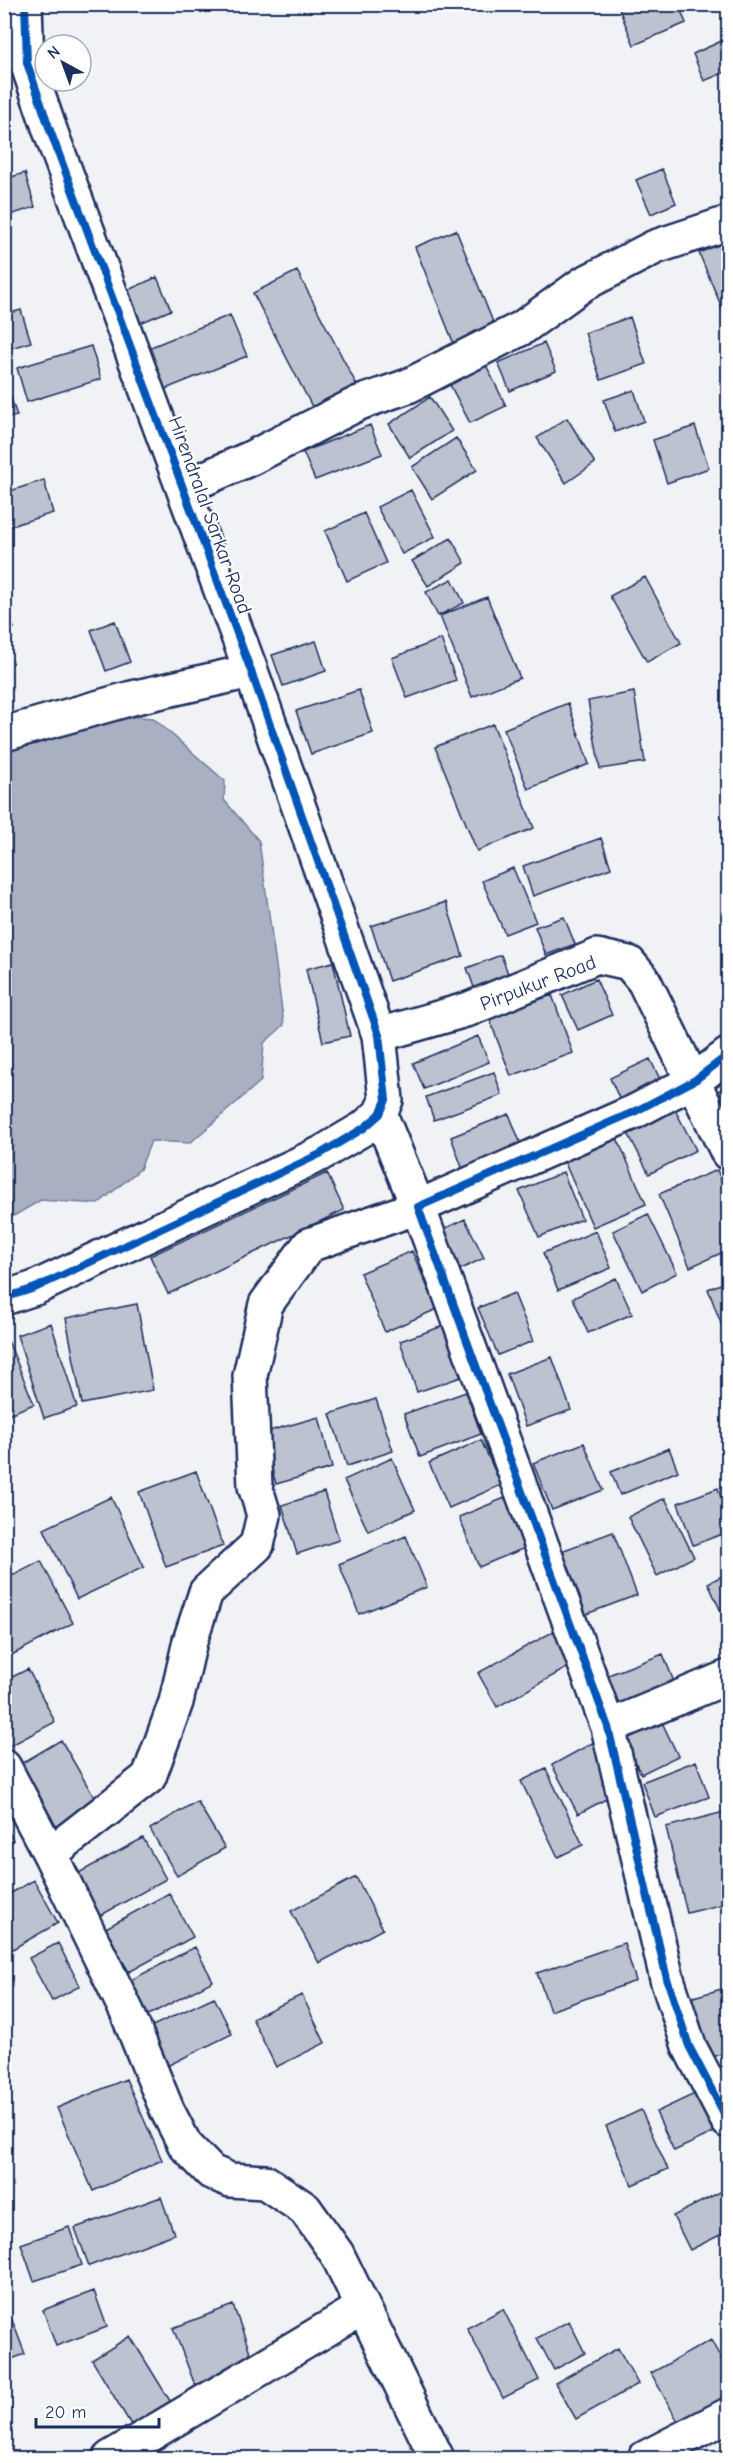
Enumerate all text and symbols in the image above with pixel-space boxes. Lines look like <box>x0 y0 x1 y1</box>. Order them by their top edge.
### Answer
north arrow <box>33 33 93 93</box>
text: N <box>44 42 64 63</box>
street label: Hirendralal Sarkar Road <box>164 413 256 617</box>
street label: Pirpukur Road <box>477 950 599 1016</box>
scale bar <box>36 2391 159 2429</box>
text: 20 m <box>45 2402 86 2423</box>

